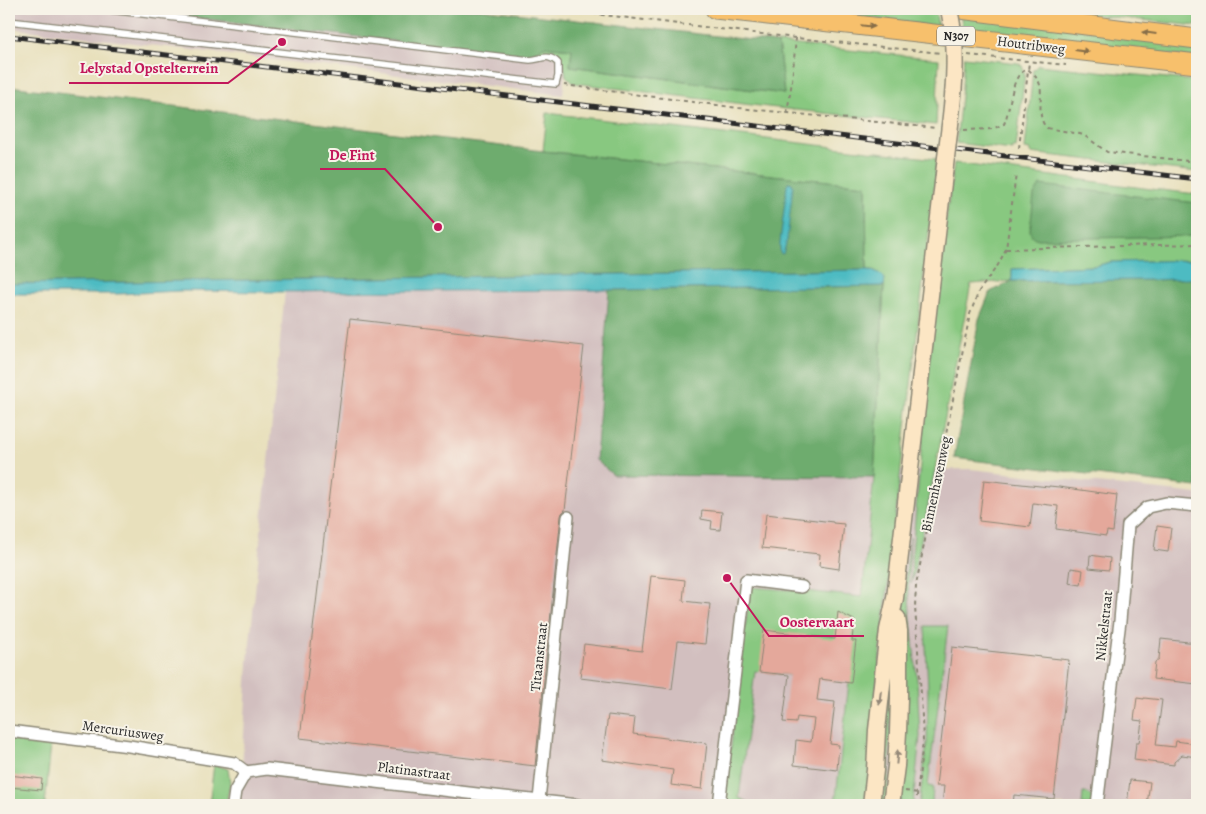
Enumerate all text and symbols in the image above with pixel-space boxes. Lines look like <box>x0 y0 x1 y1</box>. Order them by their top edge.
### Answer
one-way arrow <box>861 22 877 30</box>
road number: N307 <box>937 27 975 46</box>
one-way arrow <box>1141 28 1157 36</box>
street label: Houtribweg <box>996 31 1066 59</box>
one-way arrow <box>1074 47 1090 55</box>
callout: Lelystad Opstelterrein <box>69 53 228 83</box>
text: Lelystad Opstelterrein <box>80 58 219 78</box>
callout: De Fint <box>320 139 385 169</box>
text: De Fint <box>329 145 375 165</box>
street label: Binnenhavenweg <box>917 434 955 534</box>
street label: Nikkelstraat <box>1091 590 1117 662</box>
callout: Oostervaart <box>769 606 864 636</box>
text: Oostervaart <box>780 612 854 632</box>
street label: Titaanstraat <box>526 621 552 693</box>
one-way arrow <box>876 690 884 706</box>
street label: Mercuriusweg <box>81 716 165 746</box>
one-way arrow <box>893 749 901 765</box>
street label: Platinastraat <box>376 757 452 785</box>

